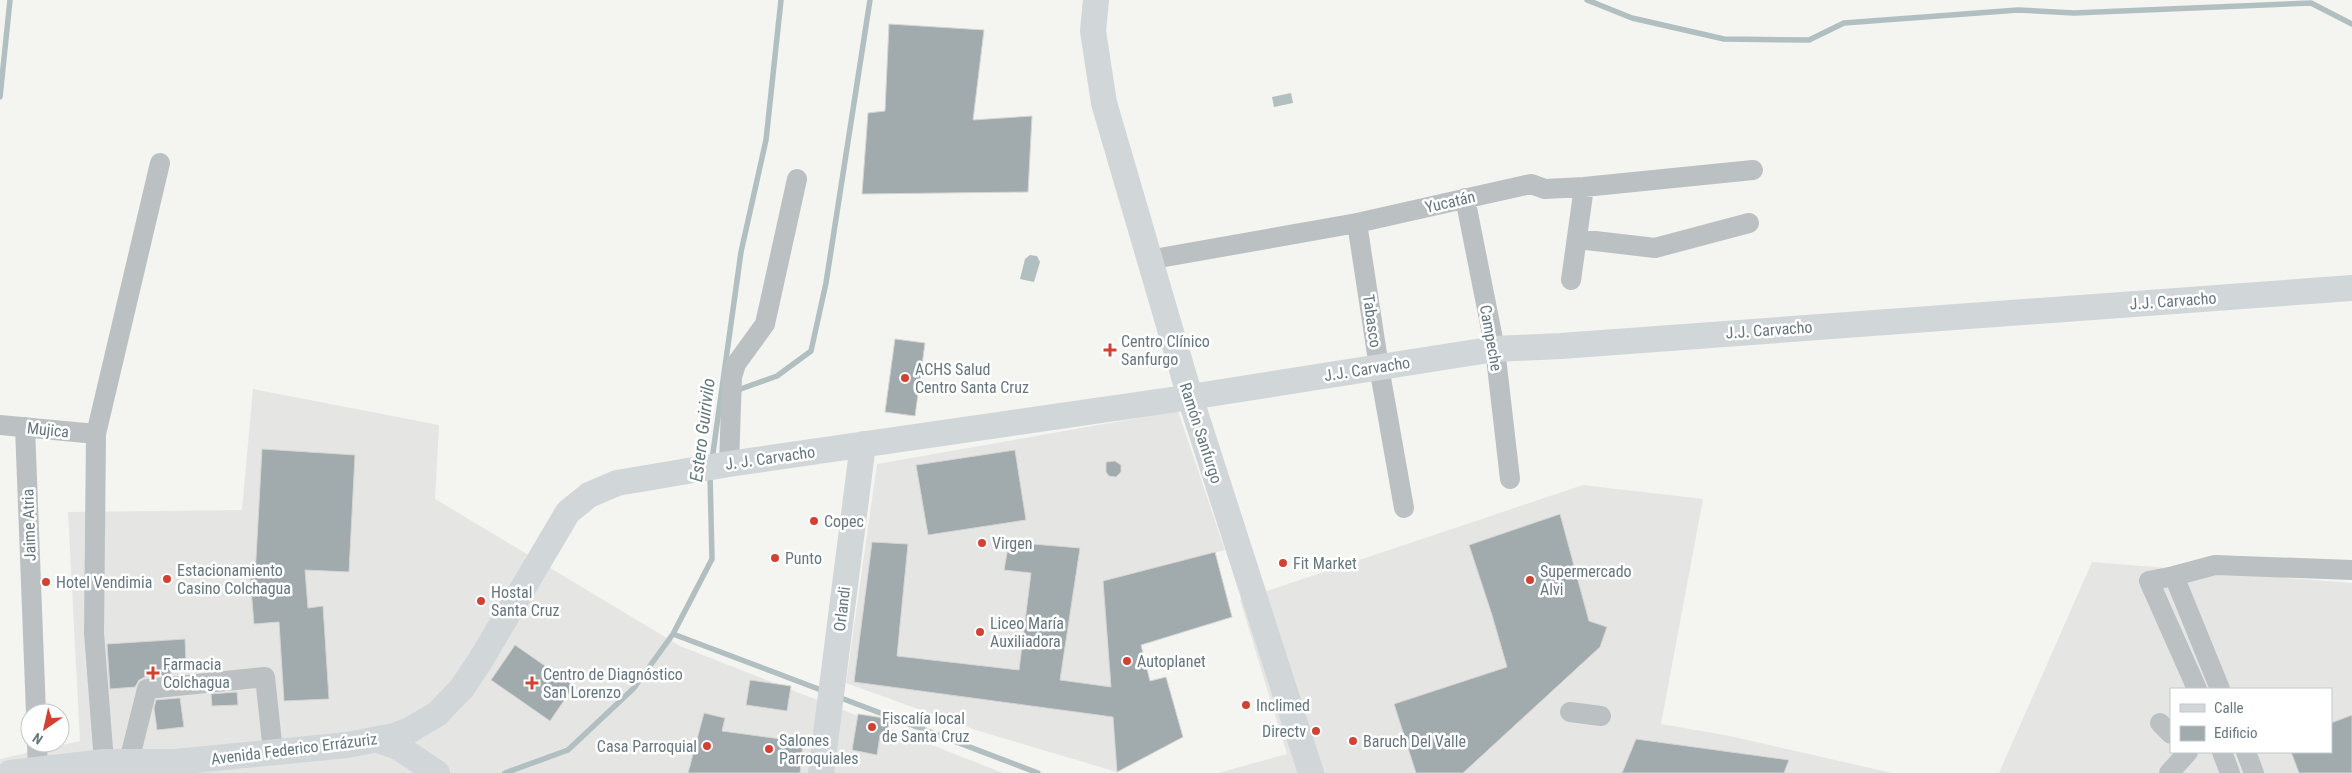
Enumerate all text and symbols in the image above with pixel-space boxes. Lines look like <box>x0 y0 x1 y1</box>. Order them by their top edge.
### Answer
street label: Yucatán <box>1423 187 1477 217</box>
street label: J.J. Carvacho <box>2129 288 2217 314</box>
street label: Tabasco <box>1359 293 1385 349</box>
street label: Campeche <box>1476 303 1506 373</box>
street label: J.J. Carvacho <box>1725 317 1813 343</box>
place label: Centro Clínico Sanfurgo <box>1121 332 1210 369</box>
marker: Centro Clínico Sanfurgo <box>1103 343 1117 357</box>
street label: J.J. Carvacho <box>1323 353 1411 385</box>
place label: ACHS Salud Centro Santa Cruz <box>915 360 1029 397</box>
marker: ACHS Salud Centro Santa Cruz <box>899 372 911 384</box>
water label: Estero Guirivilo <box>685 377 719 483</box>
street label: Ramón Sanfurgo <box>1176 380 1226 486</box>
street label: Mujica <box>26 418 70 442</box>
street label: J. J. Carvacho <box>724 442 816 474</box>
street label: Jaime Atria <box>18 489 40 561</box>
place label: Copec <box>824 512 864 531</box>
marker: Copec <box>808 515 820 527</box>
place label: Virgen <box>992 534 1033 553</box>
marker: Virgen <box>976 537 988 549</box>
place label: Punto <box>785 549 822 568</box>
marker: Punto <box>769 552 781 564</box>
place label: Fit Market <box>1293 554 1357 573</box>
marker: Fit Market <box>1277 557 1289 569</box>
place label: Estacionamiento Casino Colchagua <box>177 561 291 598</box>
place label: Supermercado Alvi <box>1540 562 1632 599</box>
place label: Hotel Vendimia <box>56 573 152 592</box>
marker: Estacionamiento Casino Colchagua <box>161 573 173 585</box>
marker: Supermercado Alvi <box>1524 574 1536 586</box>
marker: Hotel Vendimia <box>40 576 52 588</box>
place label: Hostal Santa Cruz <box>491 583 559 620</box>
street label: Orlandi <box>830 585 854 633</box>
marker: Hostal Santa Cruz <box>475 595 487 607</box>
place label: Liceo María Auxiliadora <box>990 614 1064 651</box>
marker: Liceo María Auxiliadora <box>974 626 986 638</box>
place label: Autoplanet <box>1137 652 1206 671</box>
place label: Farmacia Colchagua <box>163 655 230 692</box>
marker: Autoplanet <box>1121 655 1133 667</box>
place label: Centro de Diagnóstico San Lorenzo <box>543 665 683 702</box>
marker: Farmacia Colchagua <box>147 667 159 679</box>
marker: Centro de Diagnóstico San Lorenzo <box>525 676 539 690</box>
legend <box>2170 688 2332 753</box>
place label: Inclimed <box>1256 696 1310 715</box>
marker: Inclimed <box>1240 699 1252 711</box>
text: Calle <box>2214 699 2244 717</box>
north arrow <box>20 703 70 753</box>
place label: Fiscalía local de Santa Cruz <box>882 709 970 746</box>
marker: Fiscalía local de Santa Cruz <box>866 721 878 733</box>
place label: Directv <box>1262 722 1306 741</box>
text: Edificio <box>2214 724 2257 742</box>
marker: Directv <box>1310 725 1322 737</box>
street label: Avenida Federico Errázuriz <box>210 729 378 769</box>
text: N <box>30 730 46 748</box>
place label: Salones Parroquiales <box>779 731 859 768</box>
place label: Baruch Del Valle <box>1363 732 1466 751</box>
marker: Baruch Del Valle <box>1347 735 1359 747</box>
place label: Casa Parroquial <box>597 737 697 756</box>
marker: Casa Parroquial <box>701 740 713 752</box>
marker: Salones Parroquiales <box>763 743 775 755</box>

